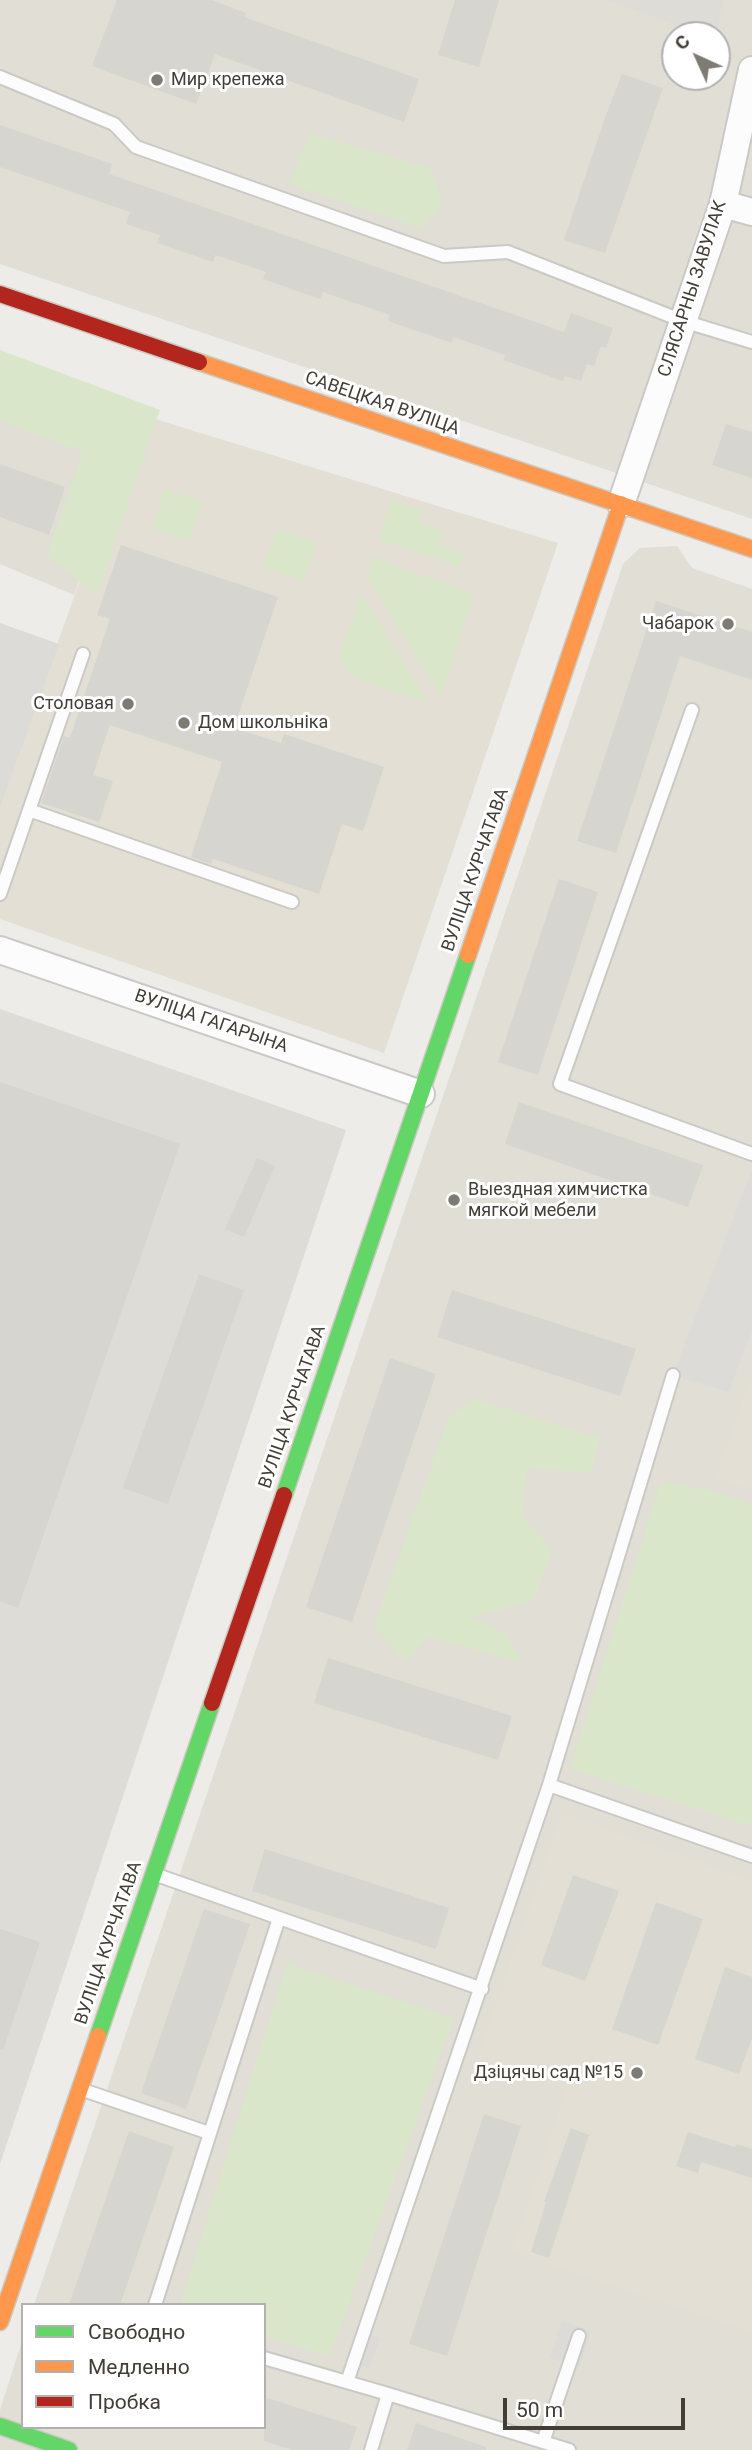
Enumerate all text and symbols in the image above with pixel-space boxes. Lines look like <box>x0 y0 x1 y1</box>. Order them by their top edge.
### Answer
north arrow <box>661 21 731 91</box>
text: С <box>670 30 695 55</box>
place label: Мир крепежа <box>171 69 285 91</box>
marker: Мир крепежа <box>149 72 165 88</box>
street label: СЛЯСАРНЫ ЗАВУЛАК <box>654 198 732 380</box>
street label: САВЕЦКАЯ ВУЛІЦА <box>302 367 462 441</box>
place label: Чабарок <box>642 613 714 635</box>
marker: Чабарок <box>720 616 736 632</box>
place label: Столовая <box>33 693 114 715</box>
marker: Столовая <box>120 696 136 712</box>
place label: Дом школьніка <box>198 712 328 734</box>
marker: Дом школьніка <box>176 715 192 731</box>
street label: ВУЛІЦА КУРЧАТАВА <box>438 786 514 954</box>
street label: ВУЛІЦА ГАГАРЫНА <box>131 986 291 1058</box>
place label: Выездная химчистка мягкой мебели <box>468 1179 648 1222</box>
marker: Выездная химчистка мягкой мебели <box>446 1192 462 1208</box>
street label: ВУЛІЦА КУРЧАТАВА <box>255 1323 331 1491</box>
street label: ВУЛІЦА КУРЧАТАВА <box>71 1859 147 2027</box>
place label: Дзіцячы сад №15 <box>474 2062 623 2084</box>
marker: Дзіцячы сад №15 <box>629 2065 645 2081</box>
legend <box>21 2303 266 2429</box>
text: Свободно <box>88 2320 185 2344</box>
text: Медленно <box>88 2355 190 2379</box>
scale bar <box>507 2384 689 2428</box>
text: Пробка <box>88 2390 161 2414</box>
text: 50 m <box>516 2398 563 2422</box>

